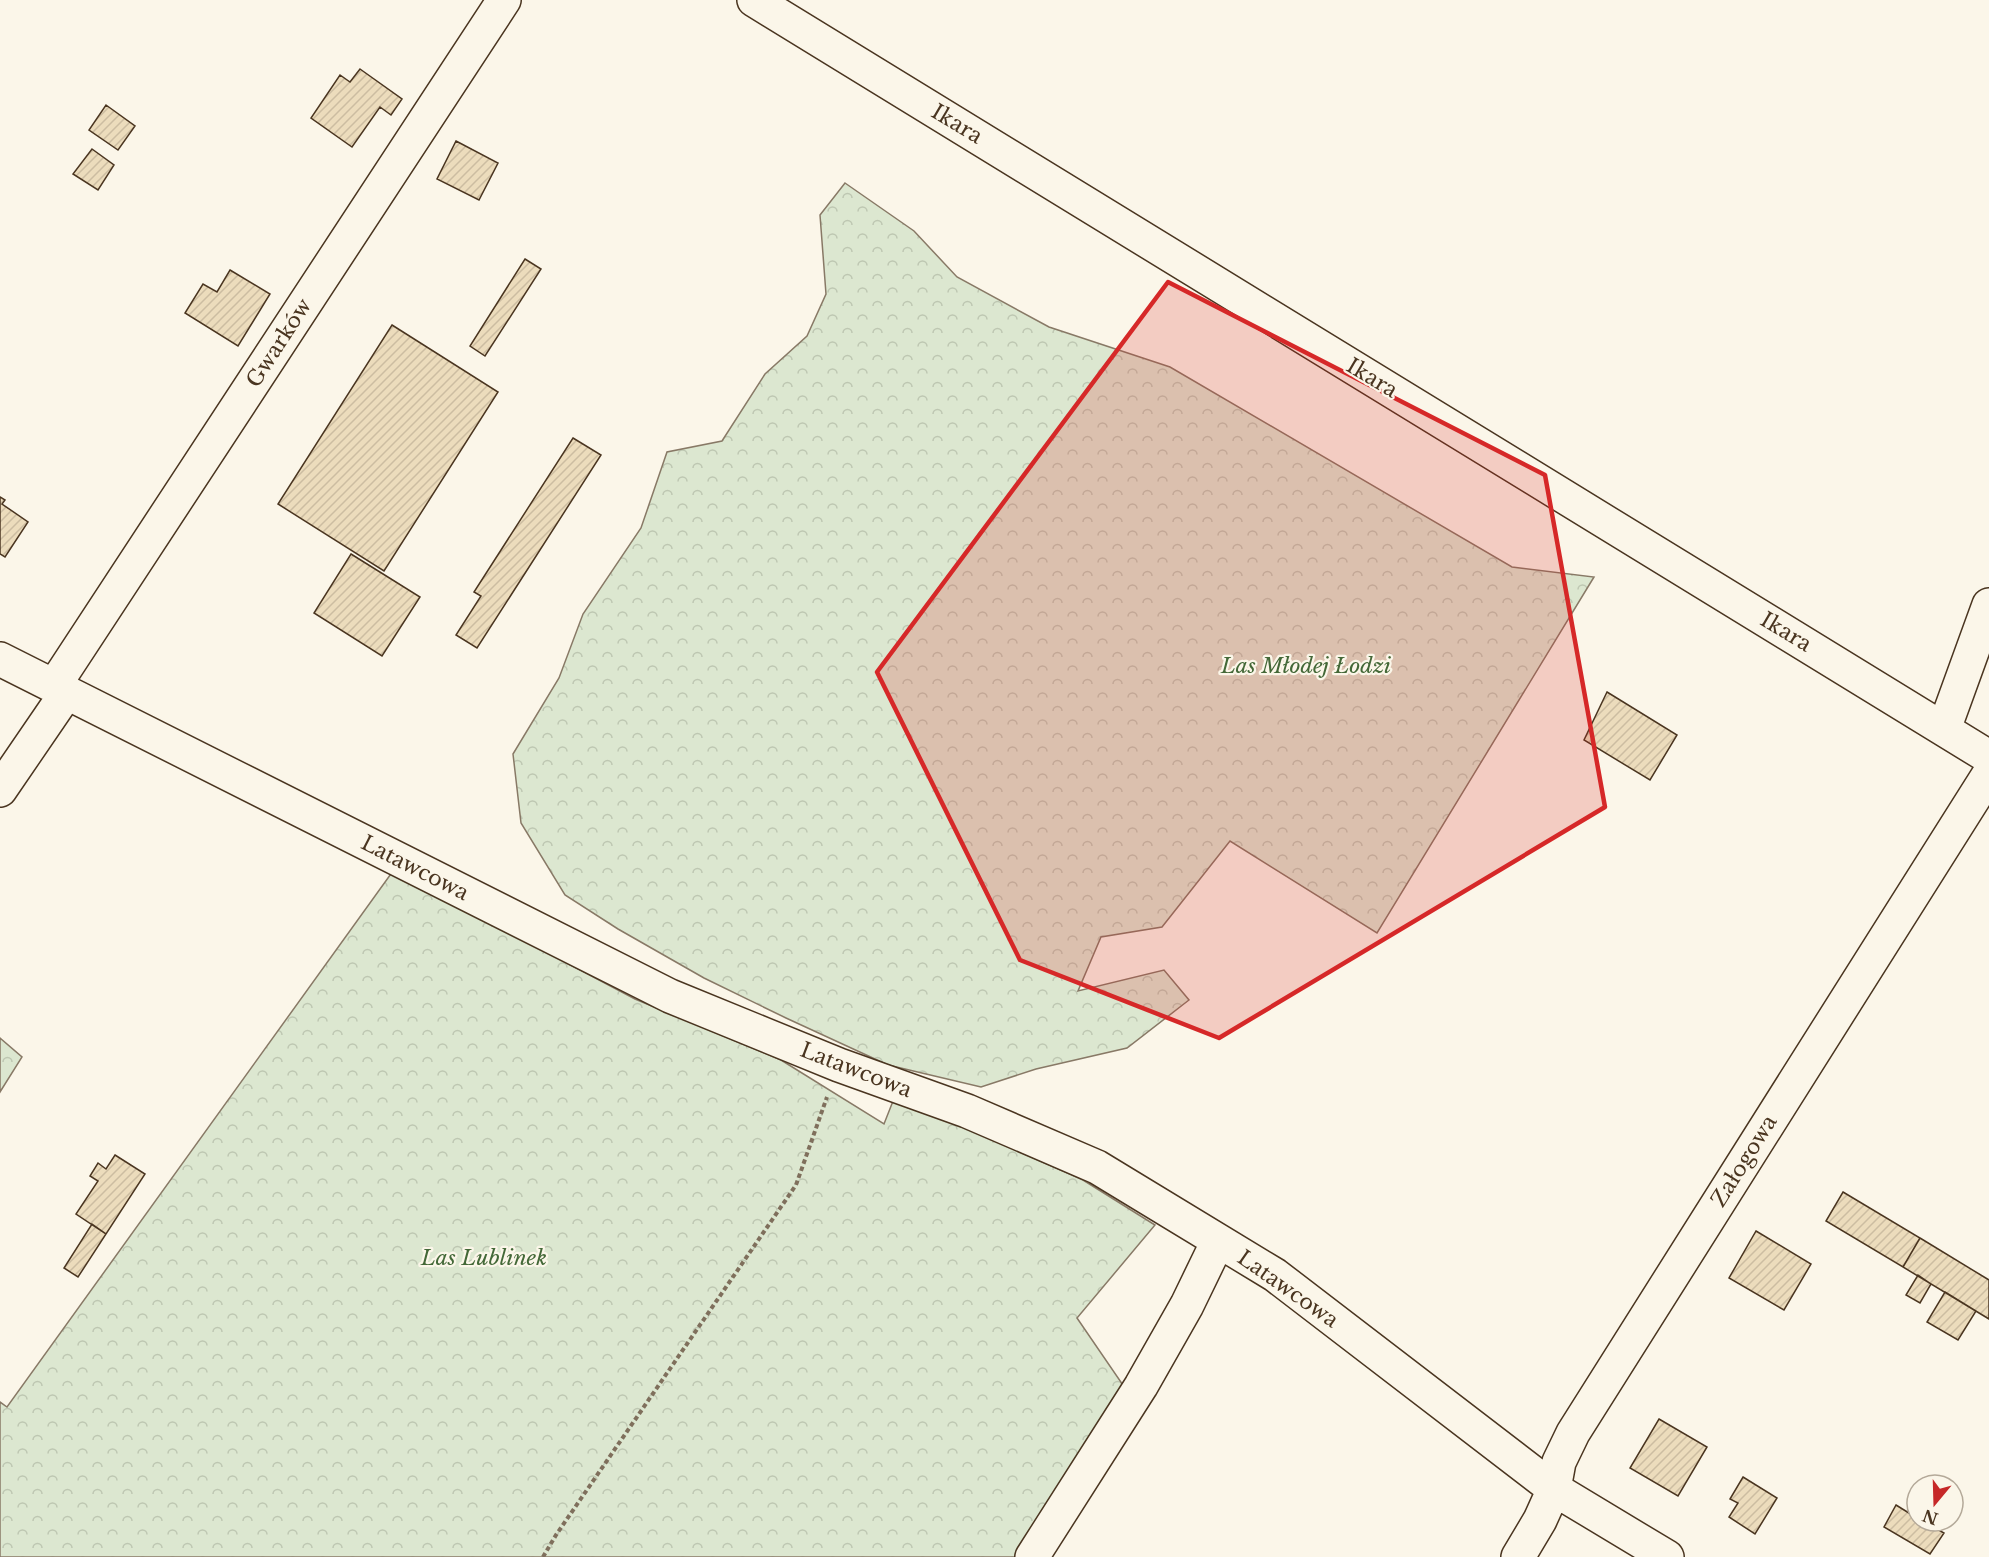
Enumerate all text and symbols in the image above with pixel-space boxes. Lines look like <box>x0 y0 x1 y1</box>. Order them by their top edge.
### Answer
street label: Ikara <box>927 99 988 149</box>
street label: Gwarków <box>241 294 317 392</box>
street label: Ikara <box>1342 353 1403 403</box>
street label: Ikara <box>1756 607 1817 657</box>
park label: Las Młodej Łodzi <box>1220 653 1392 679</box>
street label: Latawcowa <box>357 830 474 906</box>
street label: Latawcowa <box>797 1037 916 1103</box>
street label: Załogowa <box>1706 1110 1783 1212</box>
park label: Las Lublinek <box>420 1245 547 1271</box>
street label: Latawcowa <box>1232 1245 1344 1334</box>
north arrow <box>1905 1473 1965 1533</box>
text: N <box>1920 1505 1940 1529</box>

